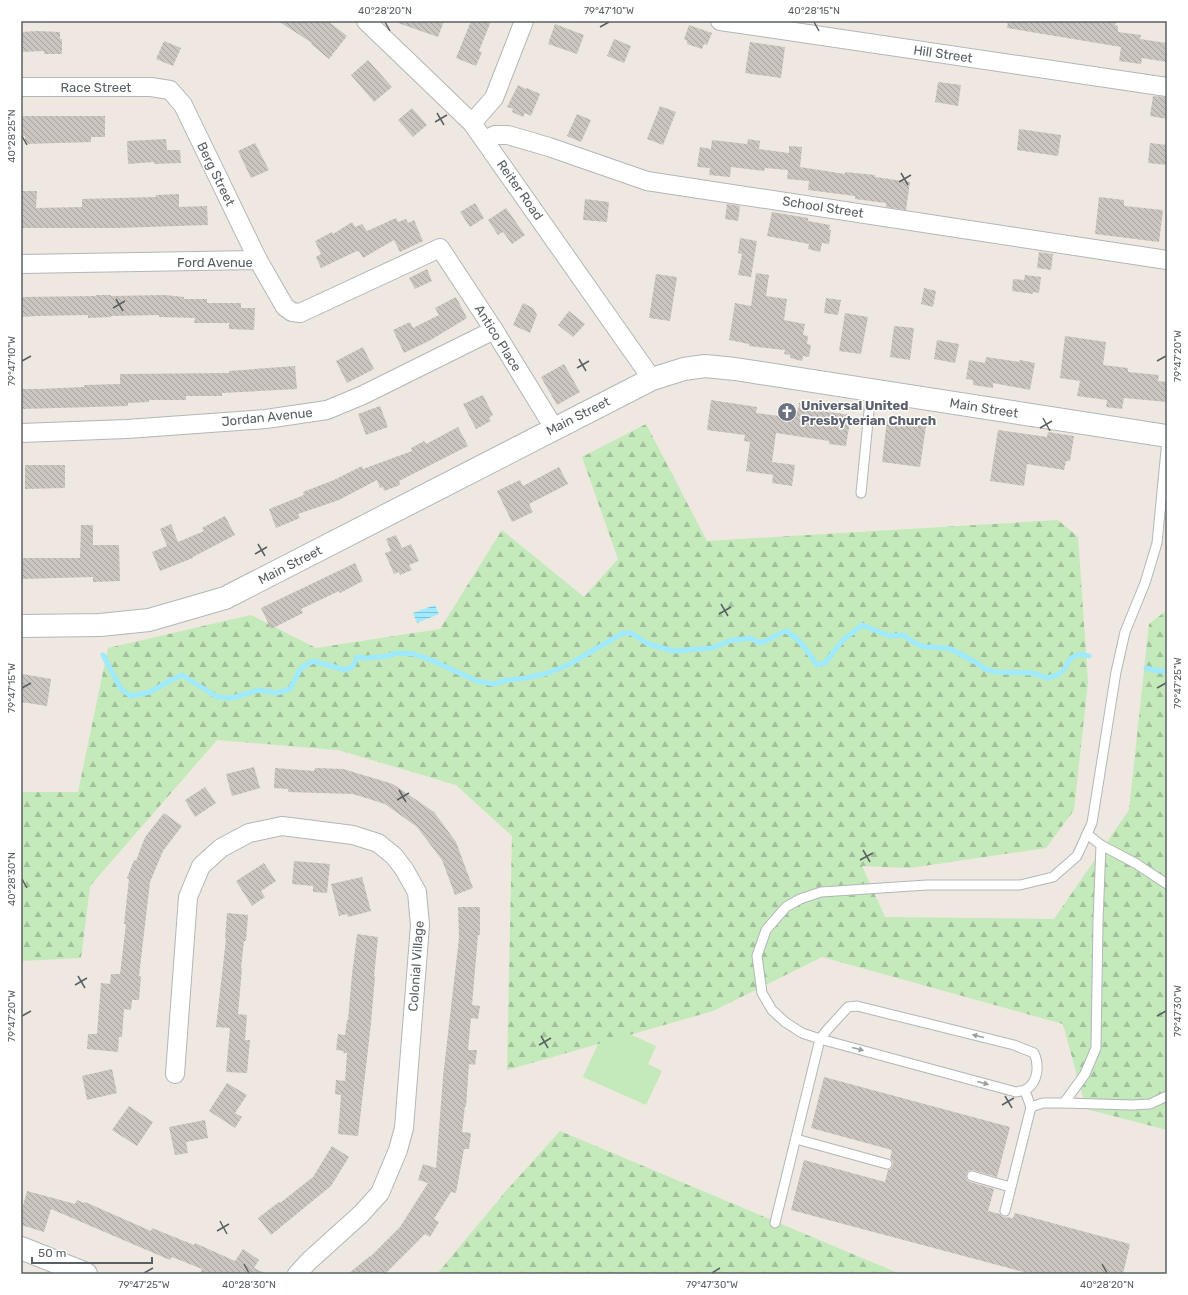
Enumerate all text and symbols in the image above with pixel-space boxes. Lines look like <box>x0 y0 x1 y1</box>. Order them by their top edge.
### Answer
text: 40°28'20"N <box>358 5 412 17</box>
text: 79°47'10"W <box>584 5 634 17</box>
text: 40°28'15"N <box>788 5 840 17</box>
street label: Hill Street <box>912 42 974 66</box>
street label: Race Street <box>61 80 131 95</box>
text: 40°28'25"N <box>6 109 18 163</box>
street label: Berg Street <box>193 140 238 209</box>
street label: Reiter Road <box>494 157 546 223</box>
street label: School Street <box>781 193 865 221</box>
street label: Ford Avenue <box>177 255 253 270</box>
street label: Antico Place <box>472 302 524 374</box>
text: 79°47'20"W <box>1172 330 1184 382</box>
text: 79°47'10"W <box>6 336 18 386</box>
street label: Main Street <box>544 394 612 438</box>
street label: Main Street <box>949 395 1019 421</box>
place label: Universal United Presbyterian Church <box>801 398 936 428</box>
church icon: Universal United Presbyterian Church <box>776 401 798 423</box>
street label: Jordan Avenue <box>221 405 313 429</box>
street label: Main Street <box>256 543 324 587</box>
text: 79°47'25"W <box>1172 657 1184 709</box>
text: 79°47'15"W <box>6 663 18 713</box>
text: 40°28'30"N <box>6 852 18 906</box>
street label: Colonial Village <box>405 920 428 1012</box>
text: 79°47'30"W <box>1172 985 1184 1037</box>
text: 79°47'20"W <box>6 990 18 1042</box>
one-way arrow <box>972 1033 984 1039</box>
one-way arrow <box>851 1047 864 1053</box>
one-way arrow <box>977 1080 989 1086</box>
scale bar <box>32 1239 152 1265</box>
text: 50 m <box>38 1246 66 1260</box>
text: 79°47'25"W <box>118 1279 170 1291</box>
text: 40°28'30"N <box>222 1279 276 1291</box>
text: 79°47'30"W <box>686 1279 738 1291</box>
text: 40°28'20"N <box>1080 1279 1134 1291</box>

